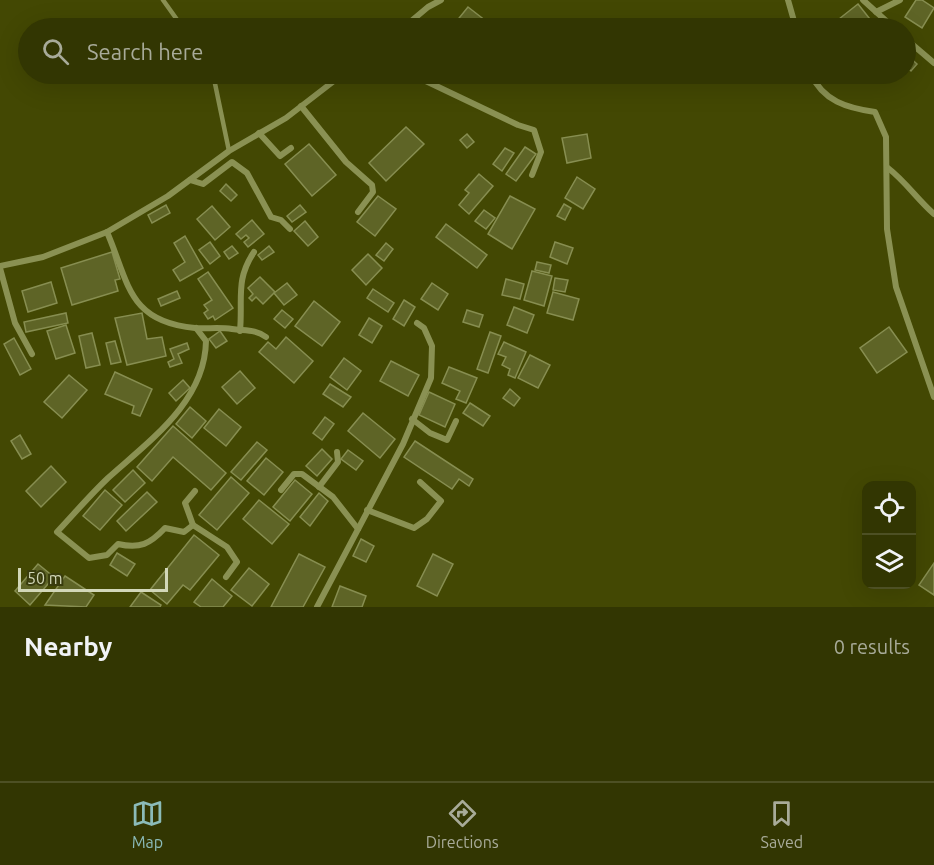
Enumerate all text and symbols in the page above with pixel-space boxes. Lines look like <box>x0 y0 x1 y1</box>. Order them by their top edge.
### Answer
search box <box>18 18 916 84</box>
icon: search <box>39 35 72 68</box>
text: Search here <box>87 39 203 64</box>
map controls <box>862 481 916 589</box>
button: locate <box>862 481 916 535</box>
button: layers <box>862 535 916 589</box>
scale bar <box>18 565 168 592</box>
text: 50 m <box>27 569 63 587</box>
text: Nearby <box>24 632 112 661</box>
text: 0 results <box>834 635 910 658</box>
tab: Map <box>131 797 164 851</box>
tab: Directions <box>426 797 499 851</box>
tab: Saved <box>761 797 803 851</box>

